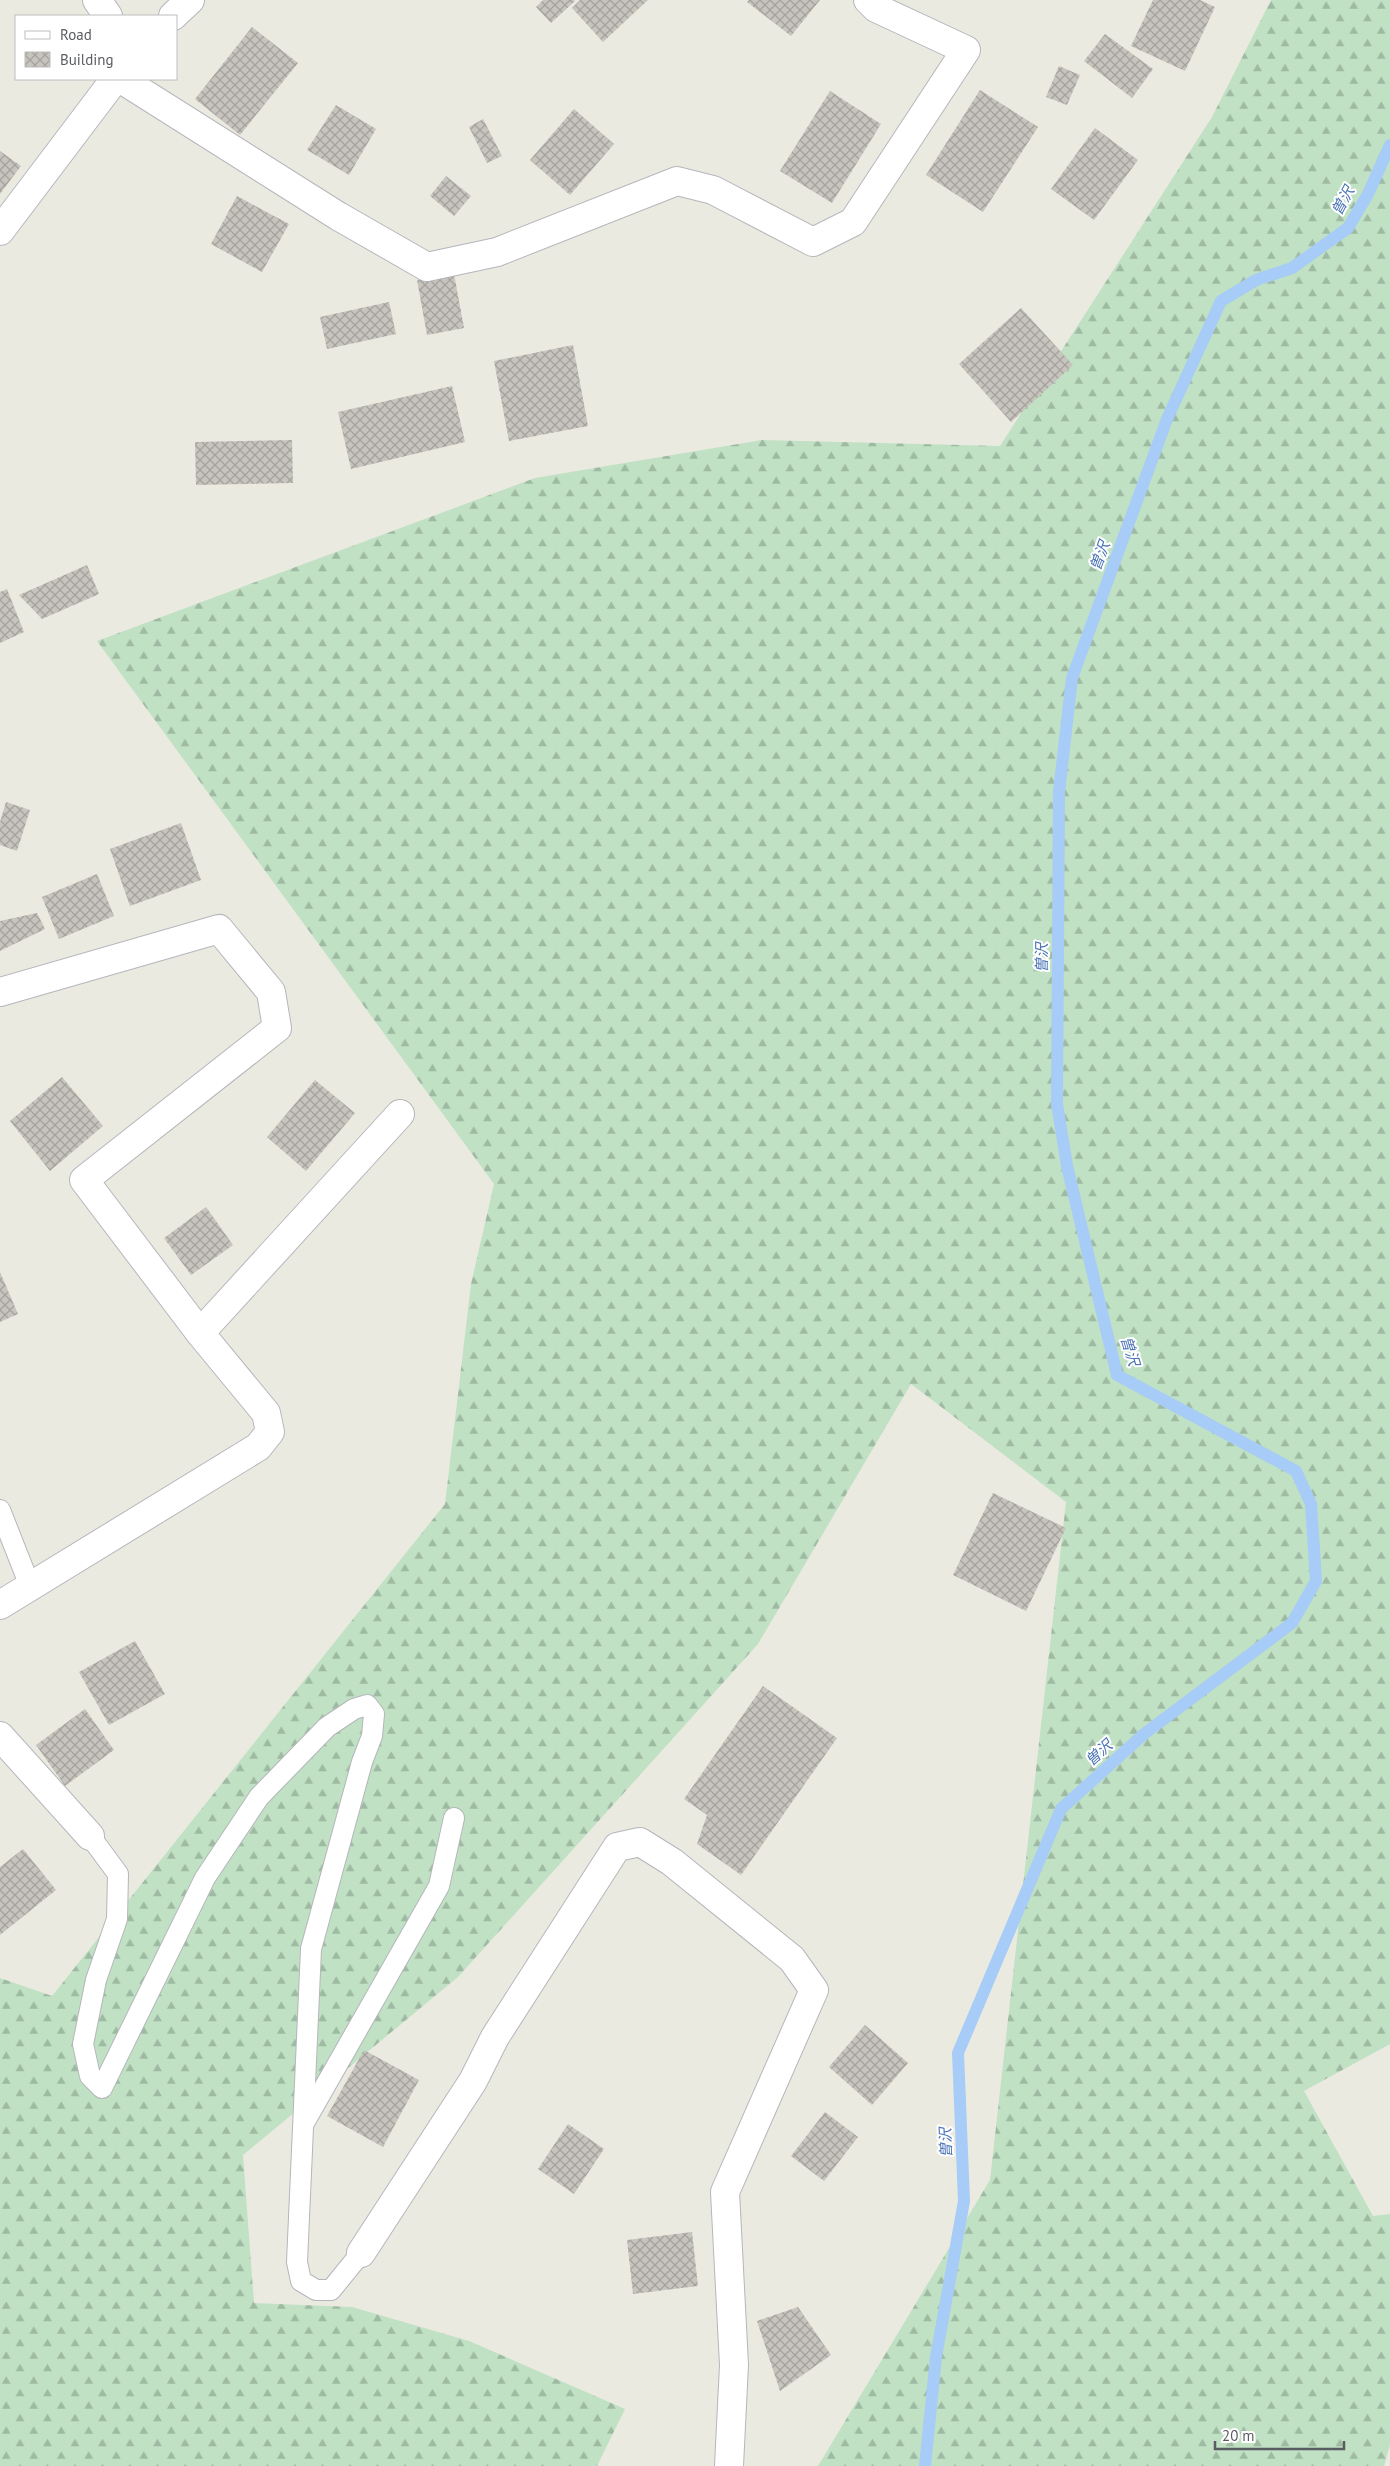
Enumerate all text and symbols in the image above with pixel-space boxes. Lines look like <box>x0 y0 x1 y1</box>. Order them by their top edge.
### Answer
legend <box>15 15 178 80</box>
text: Road <box>60 25 92 44</box>
text: Building <box>60 50 114 69</box>
water label: 曽沢 <box>1327 181 1359 218</box>
water label: 曽沢 <box>1085 537 1114 573</box>
water label: 曽沢 <box>1032 941 1051 973</box>
water label: 曽沢 <box>1117 1334 1145 1370</box>
water label: 曽沢 <box>1081 1734 1118 1770</box>
water label: 曽沢 <box>935 2126 956 2158</box>
scale bar <box>1215 2418 1344 2450</box>
text: 20 m <box>1222 2426 1255 2445</box>

